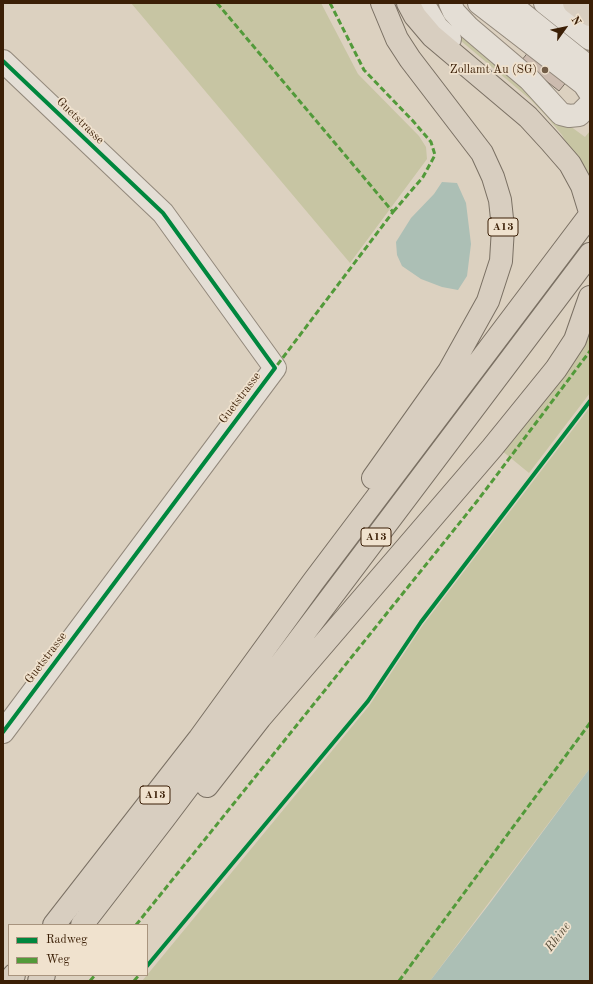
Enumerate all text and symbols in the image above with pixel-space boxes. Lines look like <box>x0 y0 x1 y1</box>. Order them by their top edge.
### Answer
north arrow <box>545 8 585 48</box>
text: N <box>569 15 582 28</box>
place label: Zollamt Au (SG) <box>450 63 537 77</box>
marker: Zollamt Au (SG) <box>540 65 550 75</box>
street label: Guetstrasse <box>53 95 107 147</box>
road number: A13 <box>488 218 518 236</box>
street label: Guetstrasse <box>216 369 264 427</box>
road number: A13 <box>361 528 391 546</box>
street label: Guetstrasse <box>22 629 70 687</box>
road number: A13 <box>140 786 170 804</box>
water label: Rhine <box>542 919 574 955</box>
legend <box>8 924 148 976</box>
text: Radweg <box>46 934 88 946</box>
text: Weg <box>46 954 70 966</box>

